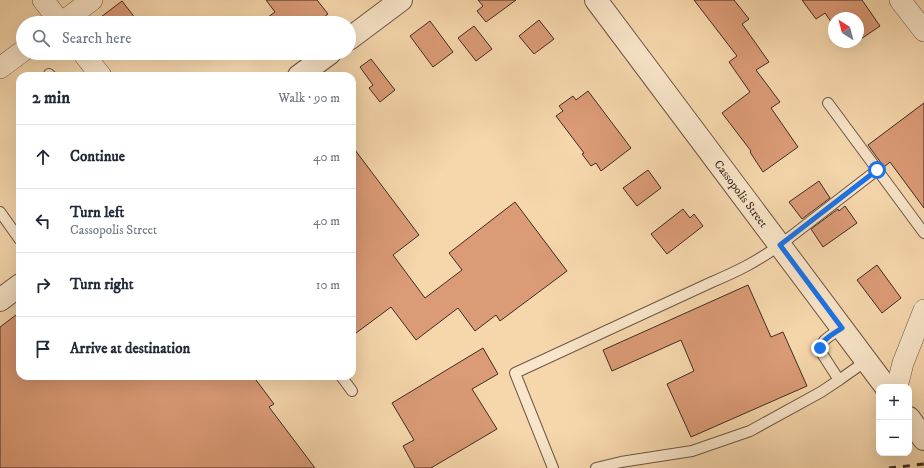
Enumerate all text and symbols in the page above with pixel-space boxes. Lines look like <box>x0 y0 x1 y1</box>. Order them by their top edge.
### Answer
north arrow <box>828 12 864 48</box>
search box <box>16 16 356 60</box>
icon: search <box>30 27 52 49</box>
text: Search here <box>62 29 131 48</box>
text: 2 min <box>32 87 70 109</box>
text: Walk · 90 m <box>278 90 340 106</box>
icon: ahead <box>32 146 54 168</box>
text: Continue <box>70 147 125 166</box>
text: 40 m <box>313 149 340 165</box>
street label: Cassopolis Street <box>711 157 771 231</box>
route start <box>868 161 886 179</box>
text: Turn left <box>70 203 124 222</box>
icon: left <box>32 210 54 232</box>
text: 40 m <box>313 213 340 229</box>
text: Cassopolis Street <box>70 222 157 238</box>
icon: right <box>32 274 54 296</box>
text: Turn right <box>70 275 133 294</box>
text: 10 m <box>316 277 340 293</box>
icon: arrive <box>32 338 54 360</box>
text: Arrive at destination <box>70 339 190 358</box>
route end <box>811 339 829 357</box>
map controls <box>876 384 912 456</box>
button: + <box>876 384 912 420</box>
button: − <box>876 420 912 456</box>

